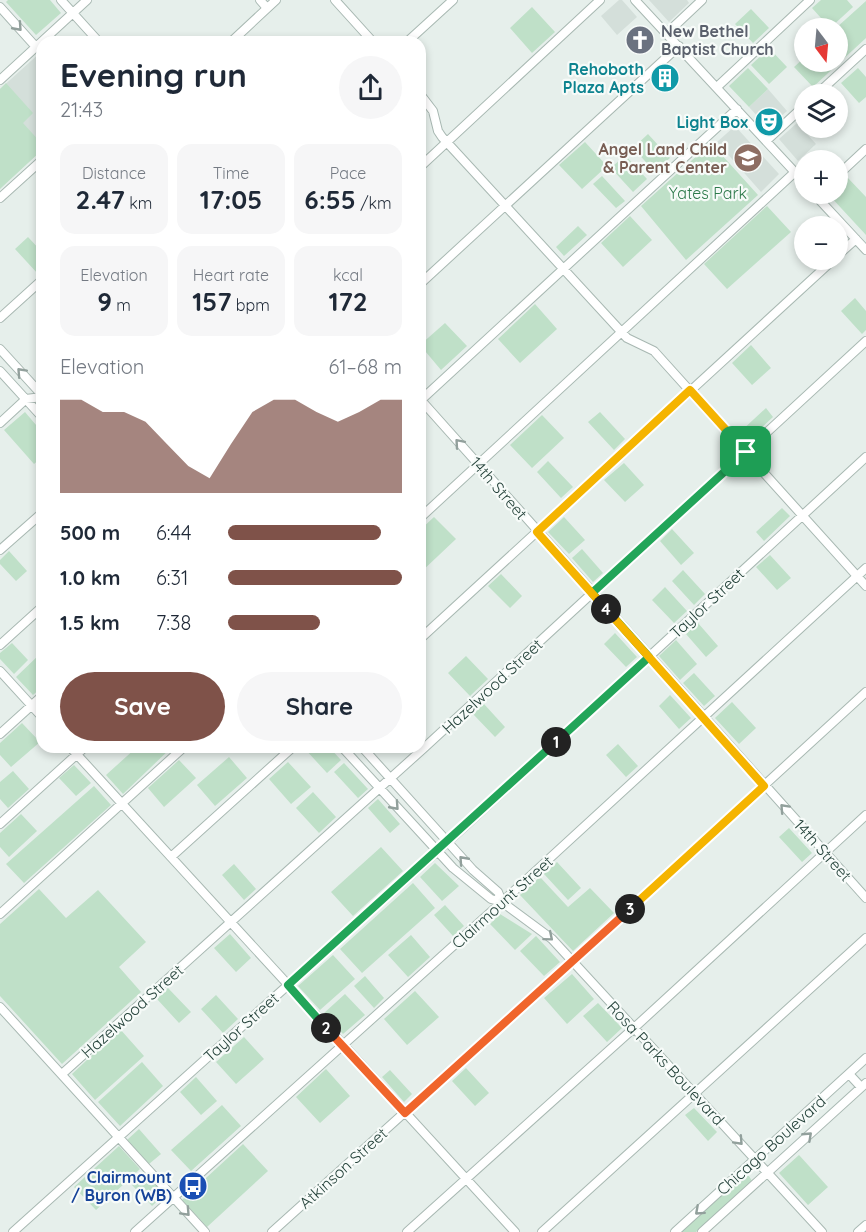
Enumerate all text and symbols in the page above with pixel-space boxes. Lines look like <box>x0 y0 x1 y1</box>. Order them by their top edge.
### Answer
north arrow <box>794 18 848 72</box>
map controls <box>794 18 848 270</box>
one-way arrow <box>11 20 22 31</box>
place label: New Bethel Baptist Church <box>661 21 774 59</box>
church icon: New Bethel Baptist Church <box>624 24 656 56</box>
text: Evening run <box>60 54 247 95</box>
button: share <box>339 56 402 119</box>
place label: Rehoboth Plaza Apts <box>563 59 644 97</box>
building icon: Rehoboth Plaza Apts <box>649 62 681 94</box>
button: layers <box>794 84 848 138</box>
text: 21:43 <box>60 97 103 122</box>
theatre icon: Light Box <box>753 106 785 138</box>
place label: Light Box <box>676 112 748 132</box>
place label: Angel Land Child & Parent Center <box>599 139 727 177</box>
school or university icon: Angel Land Child & Parent Center <box>732 142 764 174</box>
button: + <box>794 150 848 204</box>
text: Distance <box>82 163 146 183</box>
text: Time <box>213 163 249 183</box>
text: Pace <box>330 163 366 183</box>
text: 2.47 <box>76 183 125 216</box>
text: 17:05 <box>200 183 262 216</box>
text: 6:55 <box>304 183 356 216</box>
park label: Yates Park <box>669 183 747 203</box>
text: km <box>125 193 152 213</box>
text: /km <box>356 193 392 213</box>
button: − <box>794 216 848 270</box>
text: Elevation <box>80 265 148 285</box>
text: Heart rate <box>193 265 269 285</box>
text: kcal <box>333 265 363 285</box>
text: 9 <box>97 285 112 318</box>
text: 157 <box>192 285 232 318</box>
text: 172 <box>328 285 368 318</box>
text: m <box>112 295 131 315</box>
text: bpm <box>232 295 270 315</box>
text: Elevation <box>60 354 144 379</box>
text: 61–68 m <box>328 354 402 379</box>
one-way arrow <box>17 368 28 379</box>
pin <box>720 426 771 477</box>
icon: arrive <box>729 435 762 468</box>
one-way arrow <box>455 439 466 450</box>
street label: 14th Street <box>466 452 532 524</box>
text: 500 m <box>60 520 120 545</box>
text: 6:44 <box>156 520 192 545</box>
street label: Taylor Street <box>666 564 748 642</box>
text: 1.0 km <box>60 565 120 590</box>
text: 6:31 <box>156 565 188 590</box>
pin: 4 <box>591 594 621 624</box>
text: 4 <box>601 599 611 619</box>
text: 1.5 km <box>60 610 120 635</box>
text: 7:38 <box>156 610 191 635</box>
street label: Hazelwood Street <box>438 634 546 738</box>
button: Save <box>60 672 225 741</box>
button: Share <box>237 672 402 741</box>
pin: 1 <box>541 727 571 757</box>
text: 1 <box>553 732 559 752</box>
one-way arrow <box>388 799 399 809</box>
one-way arrow <box>781 804 792 815</box>
street label: 14th Street <box>790 815 856 885</box>
street label: Clairmount Street <box>447 851 557 953</box>
one-way arrow <box>459 856 470 866</box>
pin: 3 <box>615 894 645 924</box>
text: 3 <box>626 899 634 919</box>
one-way arrow <box>542 930 553 941</box>
street label: Hazelwood Street <box>77 960 187 1062</box>
street label: Taylor Street <box>199 988 283 1066</box>
street label: Rosa Parks Boulevard <box>603 997 729 1129</box>
pin: 2 <box>311 1013 341 1043</box>
text: 2 <box>321 1018 331 1038</box>
street label: Chicago Boulevard <box>712 1091 830 1199</box>
street label: Atkinson Street <box>295 1123 391 1213</box>
one-way arrow <box>801 1132 812 1143</box>
one-way arrow <box>732 1135 743 1145</box>
place label: Clairmount / Byron (WB) <box>71 1167 172 1205</box>
bus stop icon: Clairmount / Byron (WB) <box>177 1170 209 1202</box>
one-way arrow <box>695 1204 705 1215</box>
one-way arrow <box>179 1205 190 1215</box>

